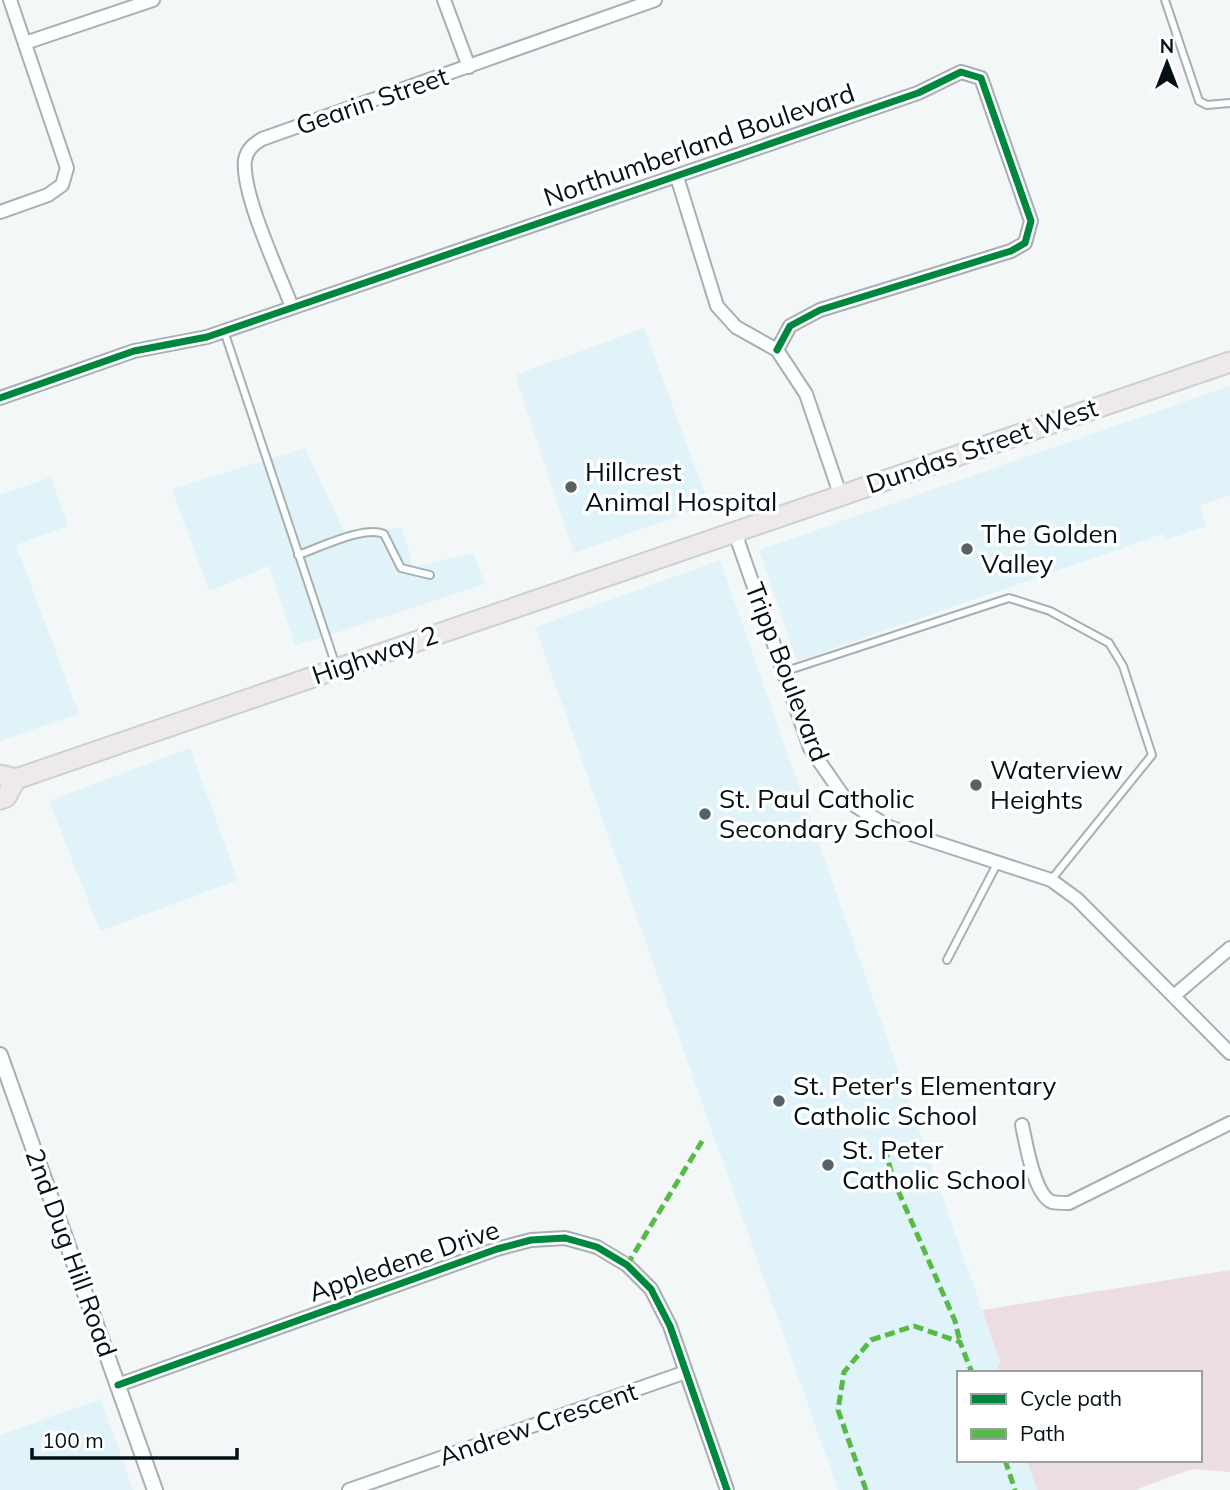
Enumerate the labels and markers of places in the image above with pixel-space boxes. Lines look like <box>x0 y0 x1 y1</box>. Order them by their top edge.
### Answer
place label: Hillcrest Animal Hospital <box>585 455 777 518</box>
marker: Hillcrest Animal Hospital <box>563 479 579 495</box>
place label: The Golden Valley <box>981 517 1118 580</box>
marker: The Golden Valley <box>959 541 975 557</box>
place label: Waterview Heights <box>990 753 1123 816</box>
marker: Waterview Heights <box>968 777 984 793</box>
place label: St. Paul Catholic Secondary School <box>719 782 934 845</box>
marker: St. Paul Catholic Secondary School <box>697 806 713 822</box>
place label: St. Peter's Elementary Catholic School <box>793 1069 1057 1132</box>
marker: St. Peter's Elementary Catholic School <box>771 1093 787 1109</box>
place label: St. Peter Catholic School <box>842 1133 1026 1196</box>
marker: St. Peter Catholic School <box>820 1157 836 1173</box>

